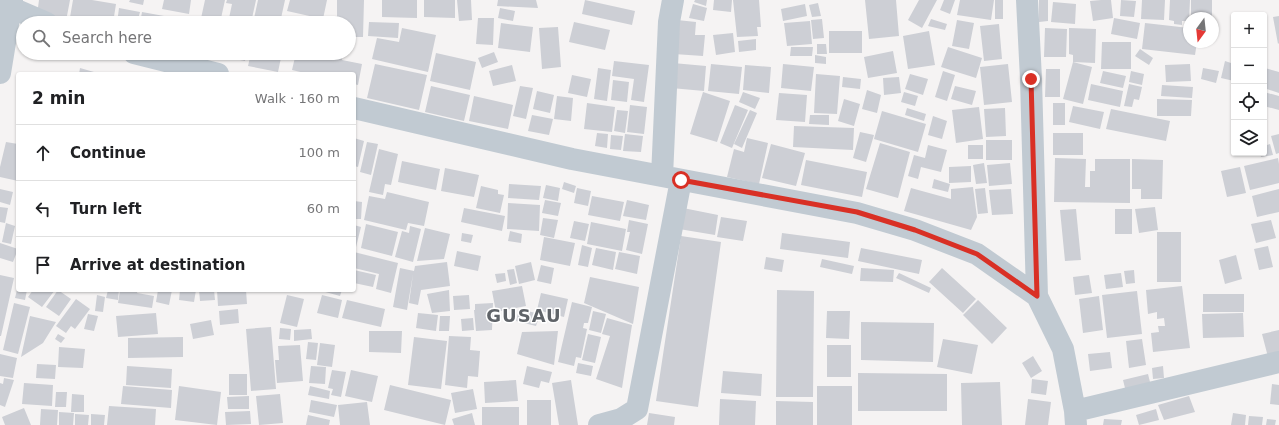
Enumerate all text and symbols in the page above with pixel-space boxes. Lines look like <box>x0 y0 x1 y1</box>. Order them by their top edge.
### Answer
north arrow <box>1183 12 1219 48</box>
map controls <box>1231 12 1267 156</box>
button: + <box>1231 12 1267 48</box>
search box <box>16 16 356 60</box>
icon: search <box>30 27 52 49</box>
text: Search here <box>62 29 152 47</box>
button: − <box>1231 48 1267 84</box>
route end <box>1022 70 1040 88</box>
button: locate <box>1231 84 1267 120</box>
text: 2 min <box>32 88 85 108</box>
text: Walk · 160 m <box>255 91 340 106</box>
button: layers <box>1231 120 1267 156</box>
icon: ahead <box>32 142 54 164</box>
text: Continue <box>70 144 146 162</box>
text: 100 m <box>298 145 340 160</box>
route start <box>672 171 690 189</box>
icon: left <box>32 198 54 220</box>
text: Turn left <box>70 200 142 218</box>
text: 60 m <box>307 201 340 216</box>
icon: arrive <box>32 254 54 276</box>
text: Arrive at destination <box>70 256 245 274</box>
district label: GUSAU <box>486 305 562 326</box>

